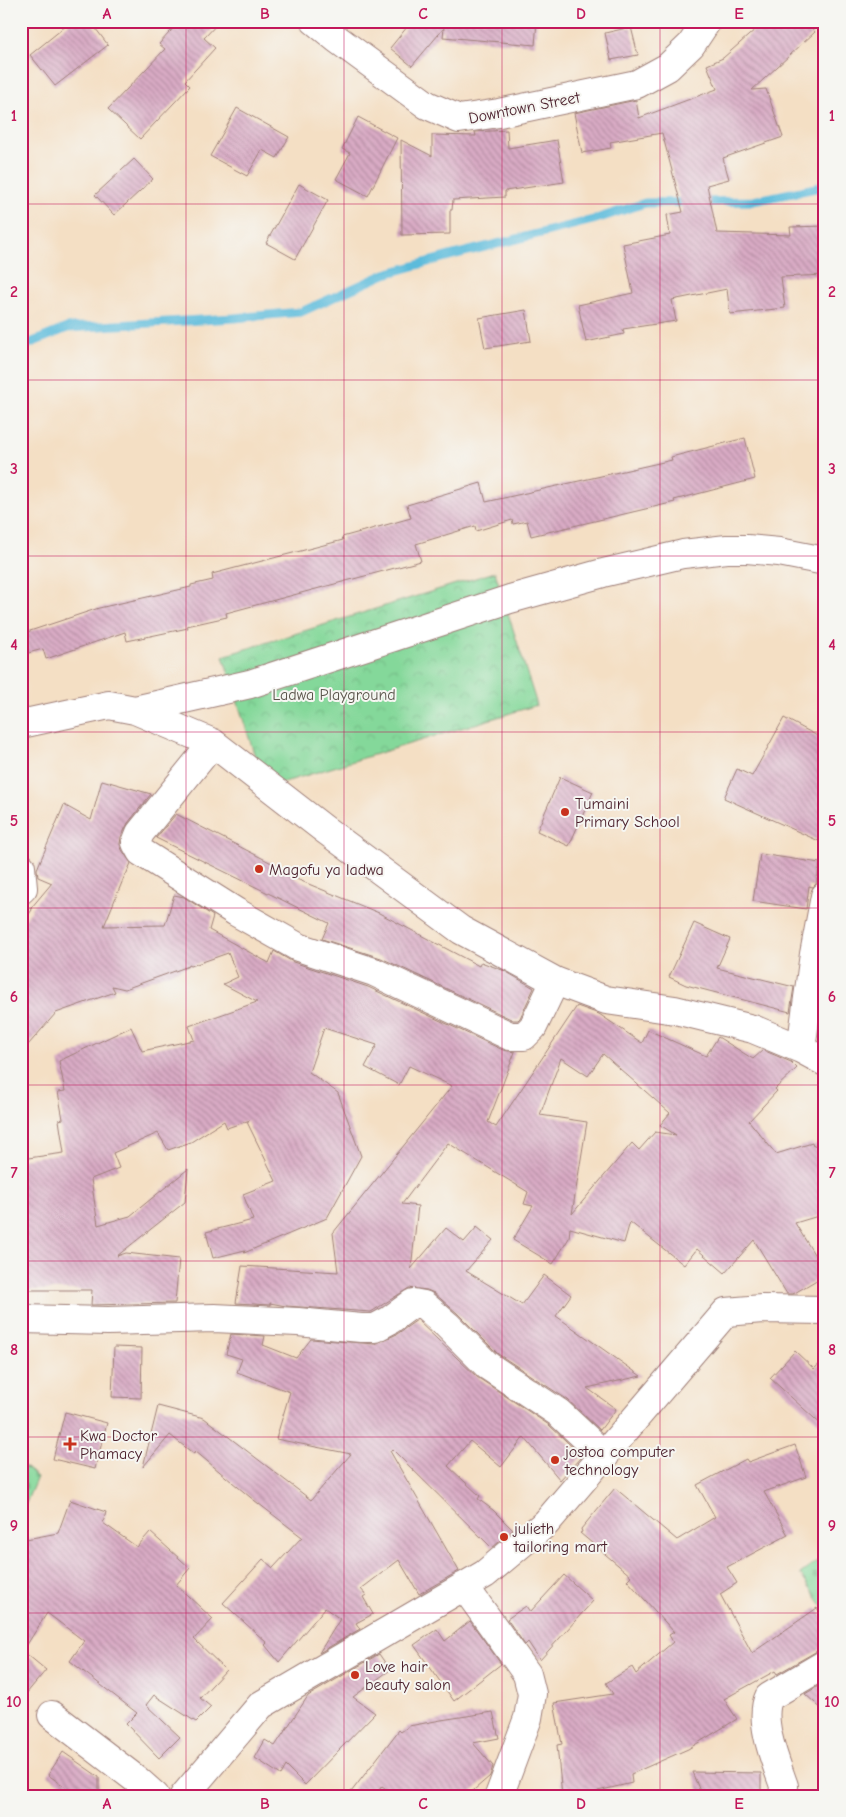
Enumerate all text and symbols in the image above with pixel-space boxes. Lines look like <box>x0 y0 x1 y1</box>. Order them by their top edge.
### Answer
text: A <box>103 5 112 23</box>
text: B <box>260 5 270 23</box>
text: C <box>418 5 428 23</box>
text: D <box>576 5 586 23</box>
text: E <box>734 5 744 23</box>
street label: Downtown Street <box>467 88 582 128</box>
text: 1 <box>11 107 17 125</box>
text: 1 <box>829 107 835 125</box>
text: 2 <box>10 283 18 301</box>
text: 2 <box>828 283 836 301</box>
text: 3 <box>10 460 18 478</box>
text: 3 <box>828 460 836 478</box>
text: 4 <box>10 636 18 654</box>
text: 4 <box>828 636 836 654</box>
park label: Ladwa Playground <box>272 686 396 704</box>
place label: Tumaini Primary School <box>575 795 680 831</box>
marker: Tumaini Primary School <box>559 806 571 818</box>
text: 5 <box>10 812 18 830</box>
text: 5 <box>828 812 836 830</box>
place label: Magofu ya ladwa <box>269 861 384 879</box>
marker: Magofu ya ladwa <box>253 863 265 875</box>
text: 6 <box>10 988 18 1006</box>
text: 6 <box>828 988 836 1006</box>
text: 7 <box>10 1164 18 1182</box>
text: 7 <box>828 1164 836 1182</box>
text: 8 <box>10 1341 18 1359</box>
text: 8 <box>828 1341 836 1359</box>
place label: Kwa Doctor Phamacy <box>80 1427 158 1463</box>
marker: Kwa Doctor Phamacy <box>64 1438 76 1450</box>
place label: jostoa computer technology <box>563 1443 675 1479</box>
marker: jostoa computer technology <box>549 1454 561 1466</box>
text: 9 <box>10 1517 18 1535</box>
text: 9 <box>828 1517 836 1535</box>
place label: julieth tailoring mart <box>512 1520 607 1556</box>
marker: julieth tailoring mart <box>498 1531 510 1543</box>
place label: Love hair beauty salon <box>365 1658 451 1694</box>
marker: Love hair beauty salon <box>349 1669 361 1681</box>
text: 10 <box>6 1693 22 1711</box>
text: 10 <box>824 1693 840 1711</box>
text: A <box>103 1795 112 1813</box>
text: B <box>260 1795 270 1813</box>
text: C <box>418 1795 428 1813</box>
text: D <box>576 1795 586 1813</box>
text: E <box>734 1795 744 1813</box>

